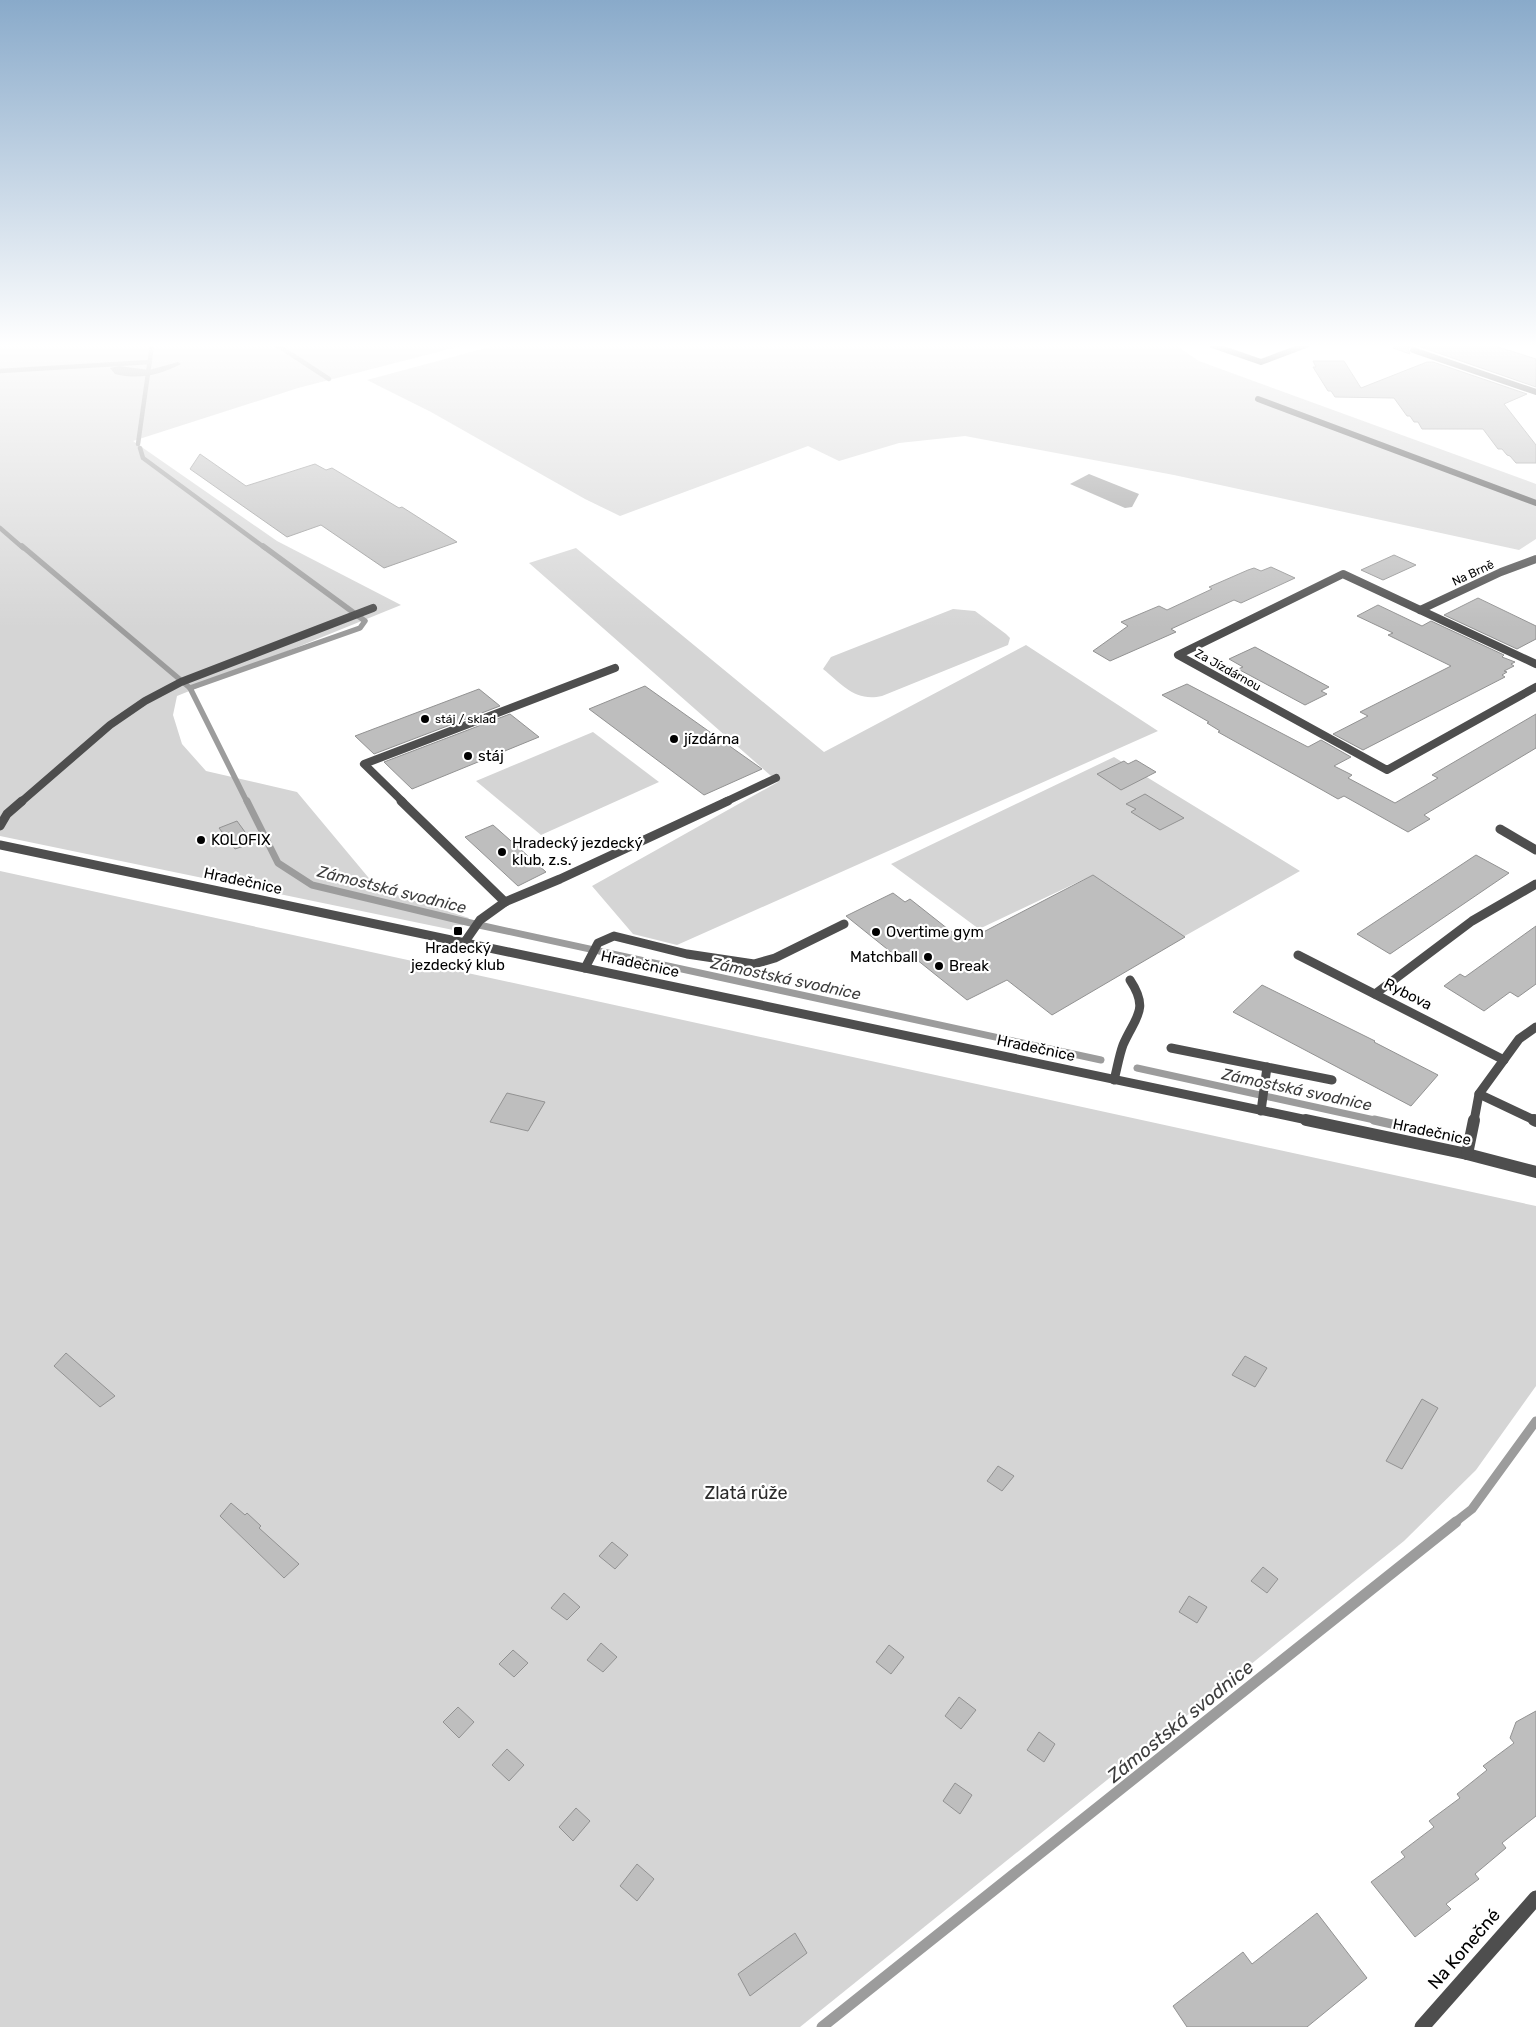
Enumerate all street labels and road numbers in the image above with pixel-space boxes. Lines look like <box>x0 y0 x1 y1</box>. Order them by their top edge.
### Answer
street label: Na Brně <box>1450 557 1496 589</box>
street label: Za Jízdárnou <box>1193 646 1263 694</box>
street label: Hradečnice <box>202 864 284 898</box>
street label: Hradečnice <box>599 947 681 981</box>
street label: Rybova <box>1381 974 1435 1014</box>
street label: Hradečnice <box>995 1031 1077 1065</box>
street label: Hradečnice <box>1391 1115 1473 1149</box>
street label: Na Konečné <box>1423 1904 1505 1994</box>

